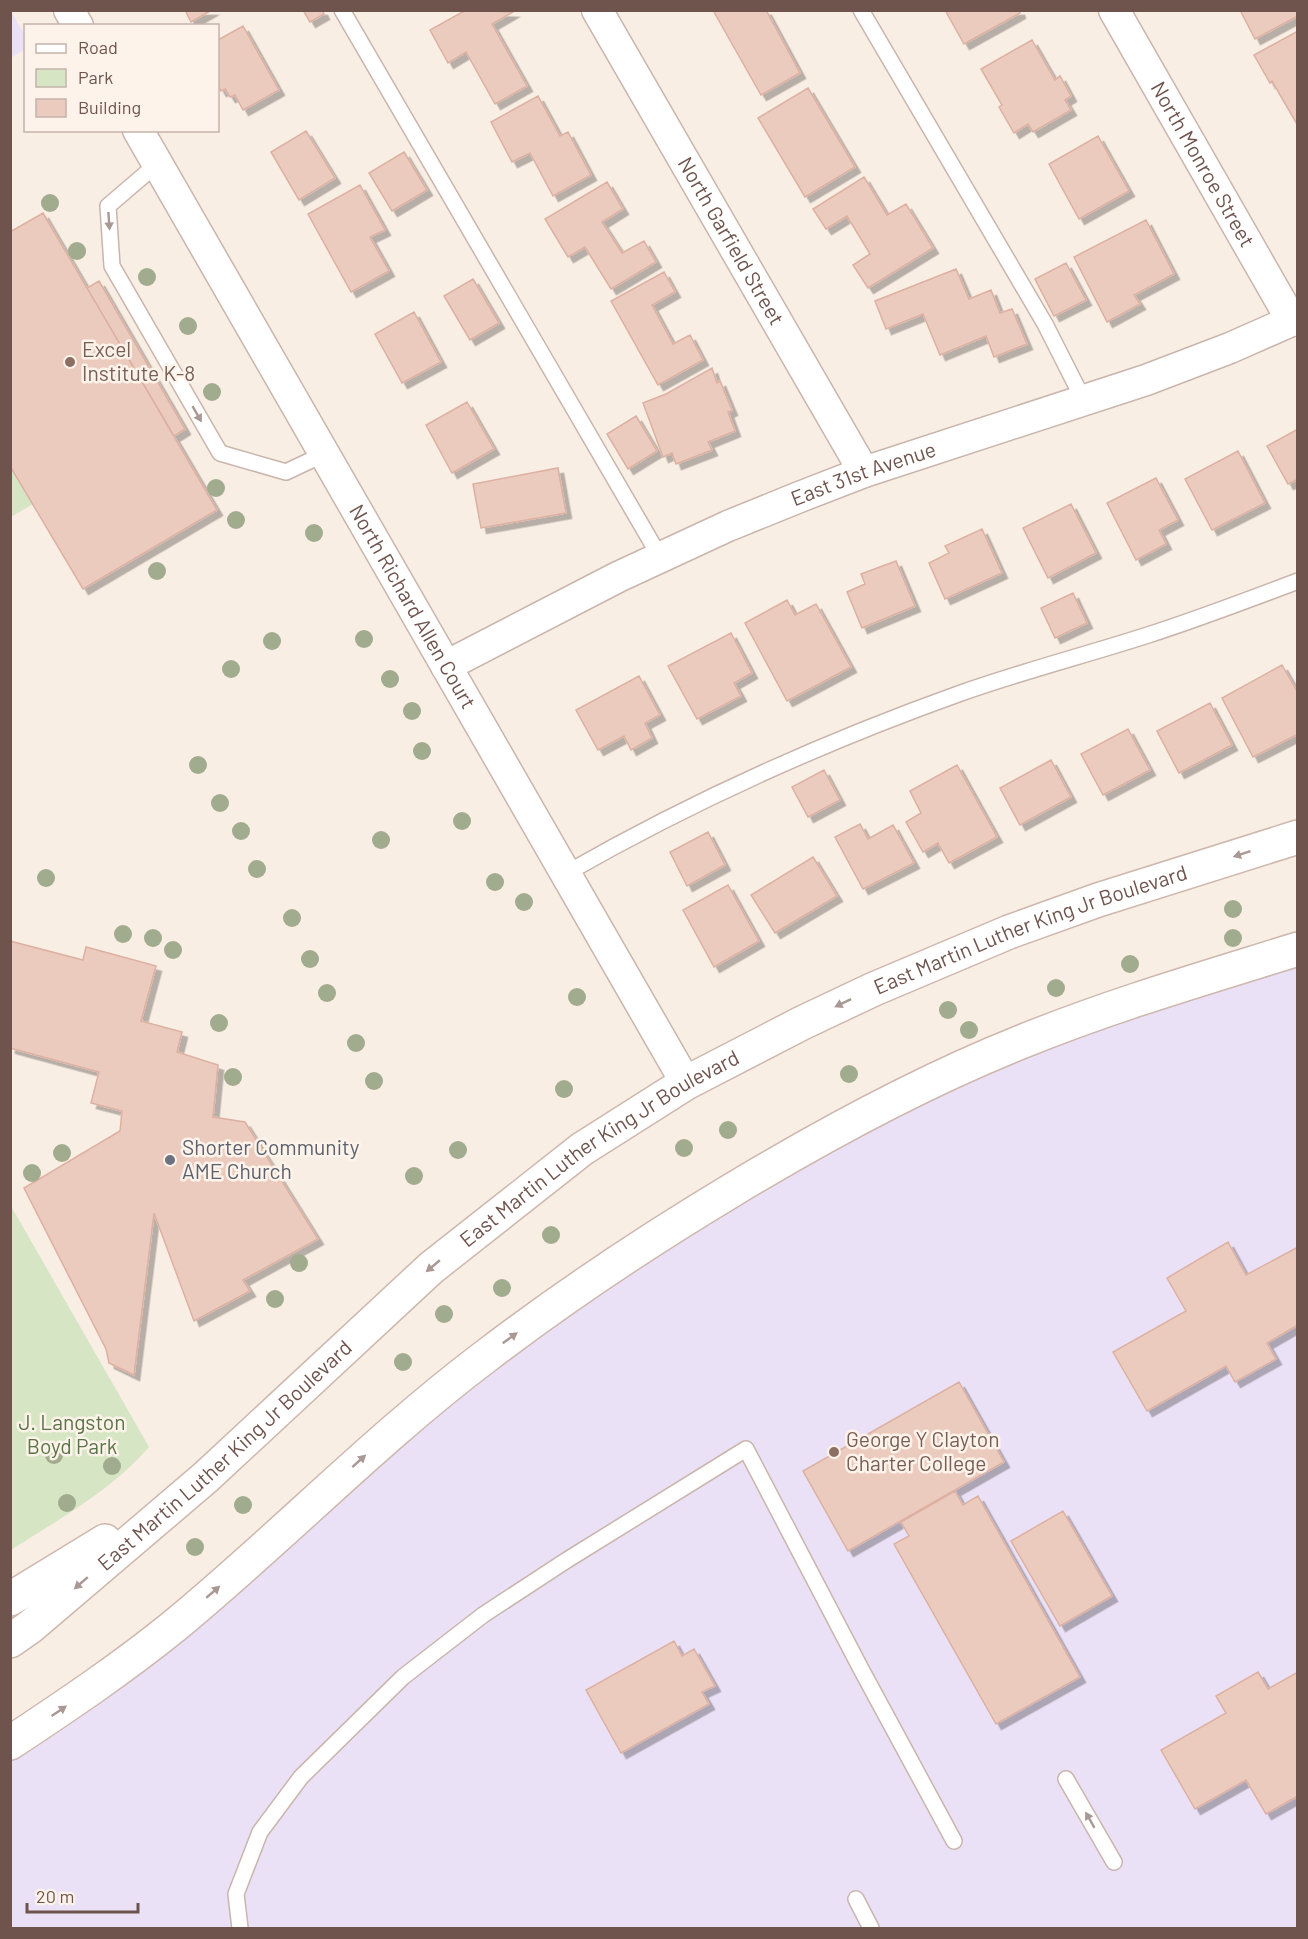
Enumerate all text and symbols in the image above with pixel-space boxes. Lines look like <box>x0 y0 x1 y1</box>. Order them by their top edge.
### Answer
legend <box>24 24 219 132</box>
text: Road <box>78 36 118 58</box>
text: Park <box>78 66 113 88</box>
street label: North Monroe Street <box>1147 77 1261 251</box>
text: Building <box>78 96 141 118</box>
street label: North Garfield Street <box>674 152 790 329</box>
one-way arrow <box>104 211 114 230</box>
place label: Excel Institute K-8 <box>82 336 195 385</box>
marker: Excel Institute K-8 <box>63 355 77 369</box>
one-way arrow <box>192 406 203 422</box>
street label: East 31st Avenue <box>787 435 939 510</box>
street label: North Richard Allen Court <box>345 499 482 713</box>
one-way arrow <box>1233 850 1251 859</box>
street label: East Martin Luther King Jr Boulevard <box>870 859 1190 999</box>
one-way arrow <box>835 999 852 1008</box>
street label: East Martin Luther King Jr Boulevard <box>454 1044 743 1251</box>
place label: Shorter Community AME Church <box>182 1134 360 1183</box>
marker: Shorter Community AME Church <box>163 1153 177 1167</box>
one-way arrow <box>426 1259 441 1272</box>
one-way arrow <box>502 1333 517 1345</box>
street label: East Martin Luther King Jr Boulevard <box>92 1334 356 1575</box>
park label: J. Langston Boyd Park <box>18 1409 126 1458</box>
place label: George Y Clayton Charter College <box>846 1426 1000 1475</box>
marker: George Y Clayton Charter College <box>827 1445 841 1459</box>
one-way arrow <box>351 1455 366 1468</box>
one-way arrow <box>74 1576 89 1589</box>
one-way arrow <box>205 1586 220 1599</box>
one-way arrow <box>51 1705 67 1717</box>
one-way arrow <box>1085 1812 1096 1828</box>
scale bar <box>27 1876 138 1914</box>
text: 20 m <box>36 1885 74 1907</box>

